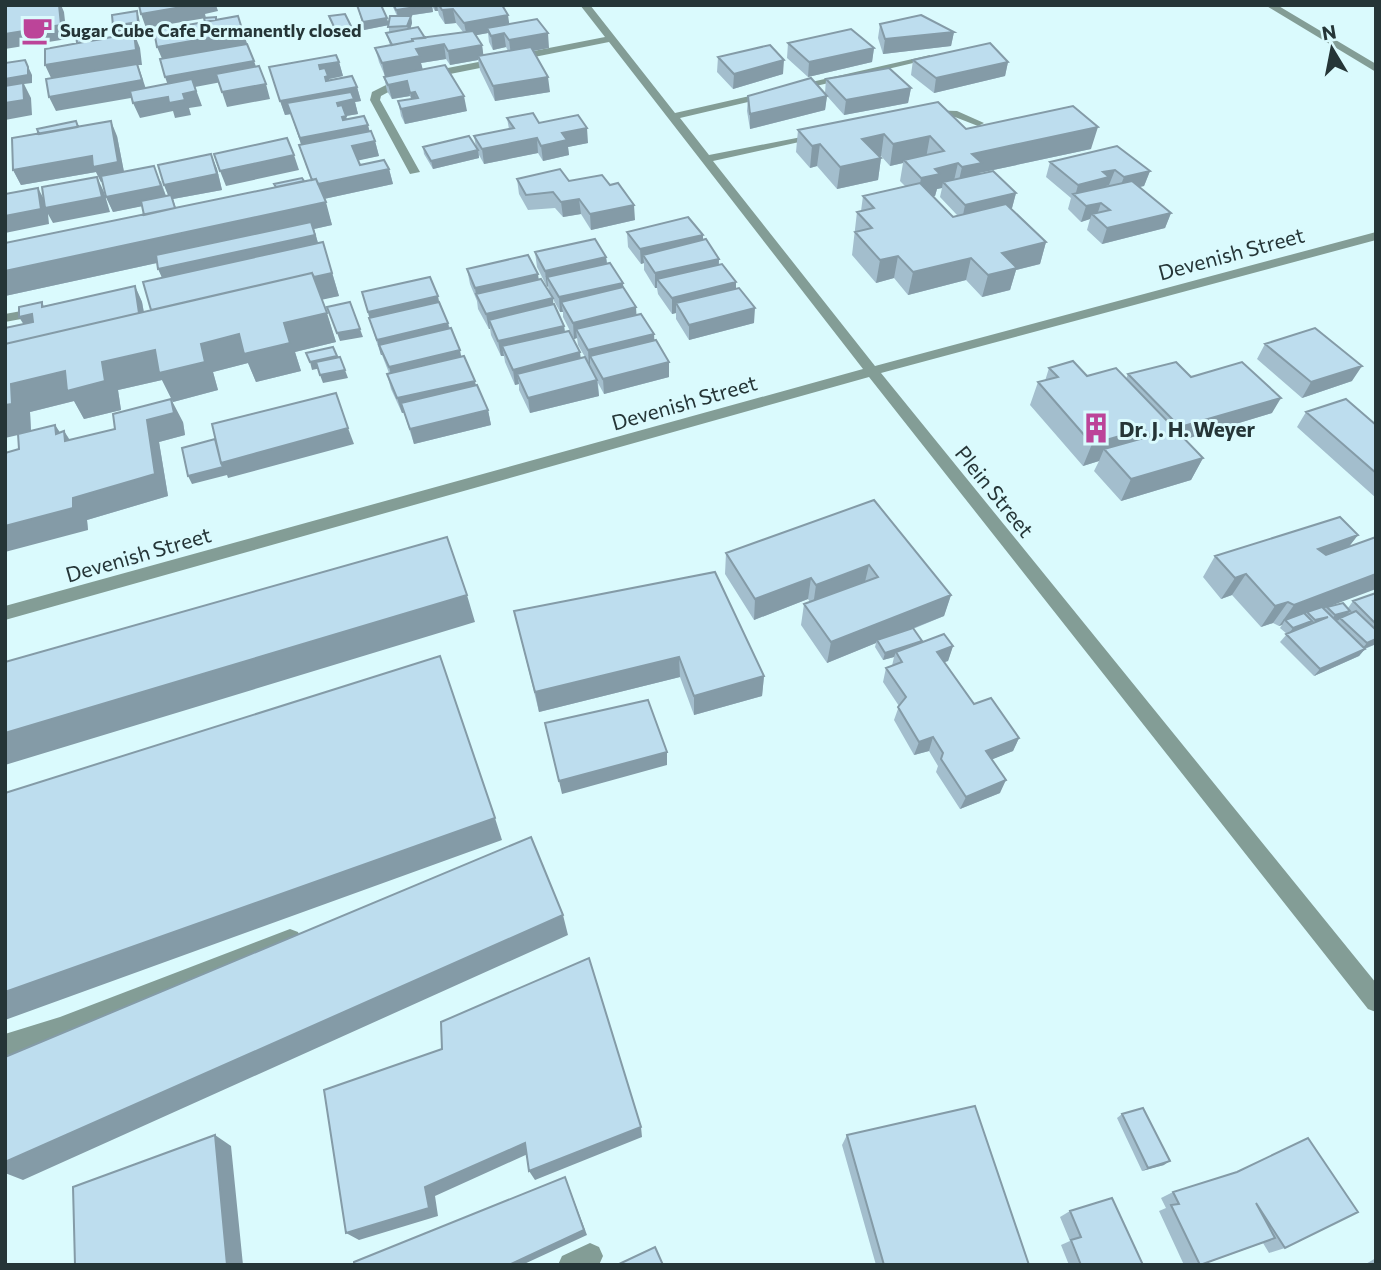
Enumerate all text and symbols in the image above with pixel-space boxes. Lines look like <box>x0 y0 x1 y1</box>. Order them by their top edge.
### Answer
cafe icon: Sugar Cube Cafe Permanently closed <box>20 13 54 47</box>
north arrow <box>1297 14 1367 84</box>
place label: Sugar Cube Cafe Permanently closed <box>60 19 361 41</box>
text: N <box>1320 19 1338 44</box>
street label: Devenish Street <box>1155 221 1307 285</box>
street label: Devenish Street <box>608 369 760 435</box>
building icon: Dr. J. H. Weyer <box>1079 411 1113 445</box>
place label: Dr. J. H. Weyer <box>1119 416 1256 441</box>
street label: Plein Street <box>951 440 1039 542</box>
street label: Devenish Street <box>62 521 214 587</box>

